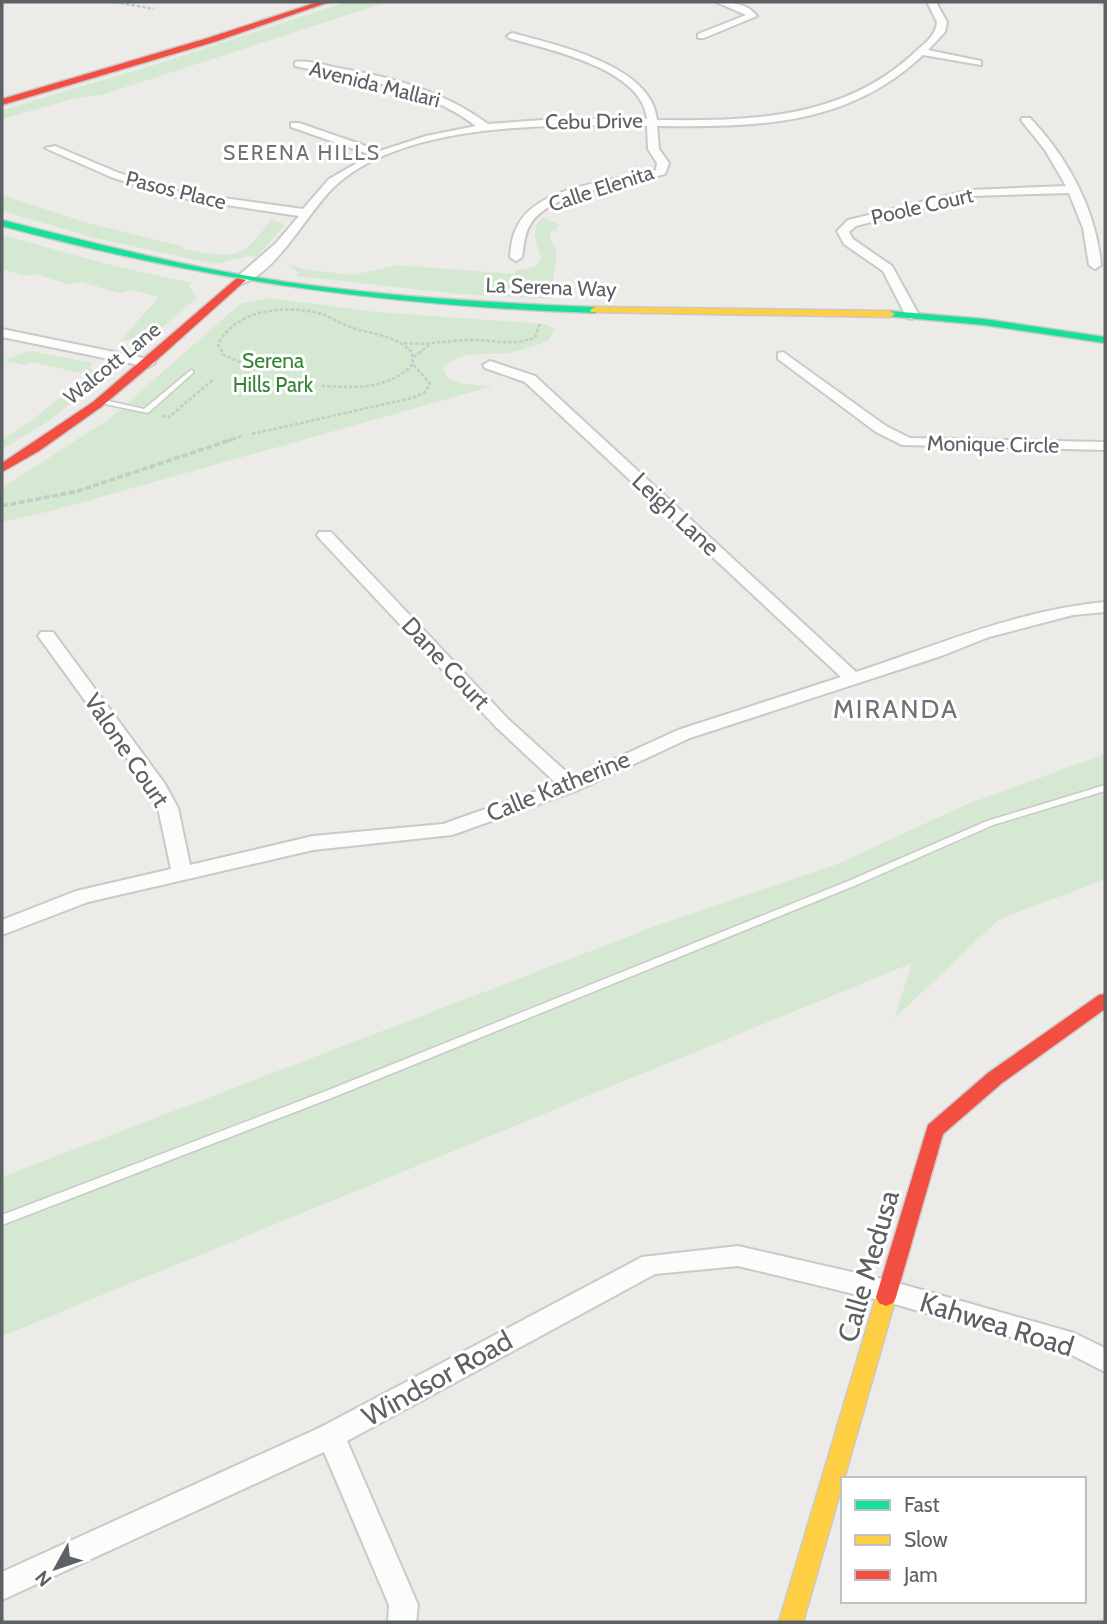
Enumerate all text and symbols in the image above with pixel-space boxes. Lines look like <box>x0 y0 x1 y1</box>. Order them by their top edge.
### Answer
street label: Avenida Mallari <box>307 56 443 112</box>
street label: Cebu Drive <box>545 108 643 134</box>
district label: SERENA HILLS <box>223 140 381 165</box>
street label: Calle Elenita <box>545 159 657 217</box>
street label: Pasos Place <box>123 165 229 215</box>
street label: Poole Court <box>868 182 976 230</box>
street label: La Serena Way <box>485 272 617 302</box>
street label: Walcott Lane <box>59 316 165 409</box>
park label: Serena Hills Park <box>233 348 314 397</box>
street label: Monique Circle <box>927 430 1060 458</box>
street label: Leigh Lane <box>626 466 726 562</box>
street label: Dane Court <box>396 611 496 715</box>
street label: Valone Court <box>78 688 176 812</box>
district label: MIRANDA <box>833 693 959 725</box>
street label: Calle Katherine <box>482 744 634 828</box>
street label: Calle Medusa <box>830 1186 906 1346</box>
street label: Kahwea Road <box>916 1284 1078 1364</box>
street label: Windsor Road <box>356 1323 518 1433</box>
legend <box>841 1477 1086 1603</box>
text: Fast <box>904 1492 940 1517</box>
text: Slow <box>904 1527 948 1552</box>
north arrow <box>21 1533 91 1603</box>
text: Jam <box>903 1562 938 1587</box>
text: N <box>30 1566 56 1591</box>

